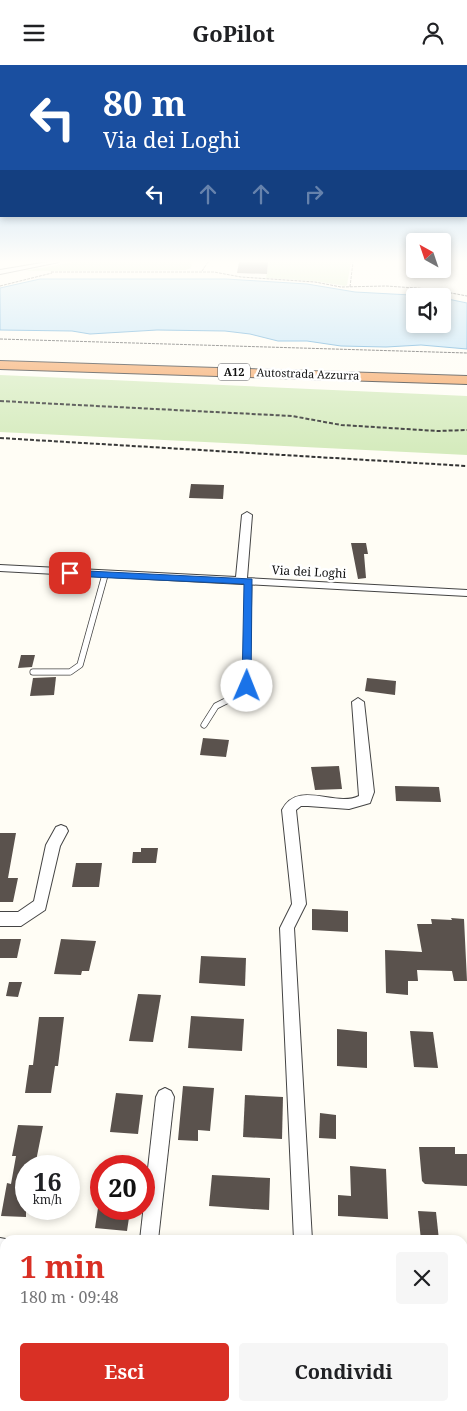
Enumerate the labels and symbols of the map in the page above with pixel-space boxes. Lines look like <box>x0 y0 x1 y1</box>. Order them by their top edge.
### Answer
north arrow <box>406 233 451 277</box>
road number: A12 <box>218 363 250 381</box>
street label: Autostrada Azzurra <box>256 364 360 383</box>
pin <box>49 552 91 594</box>
street label: Via dei Loghi <box>271 561 347 582</box>
position arrow <box>220 659 272 711</box>
speed limit sign: 20 <box>90 1155 155 1220</box>

